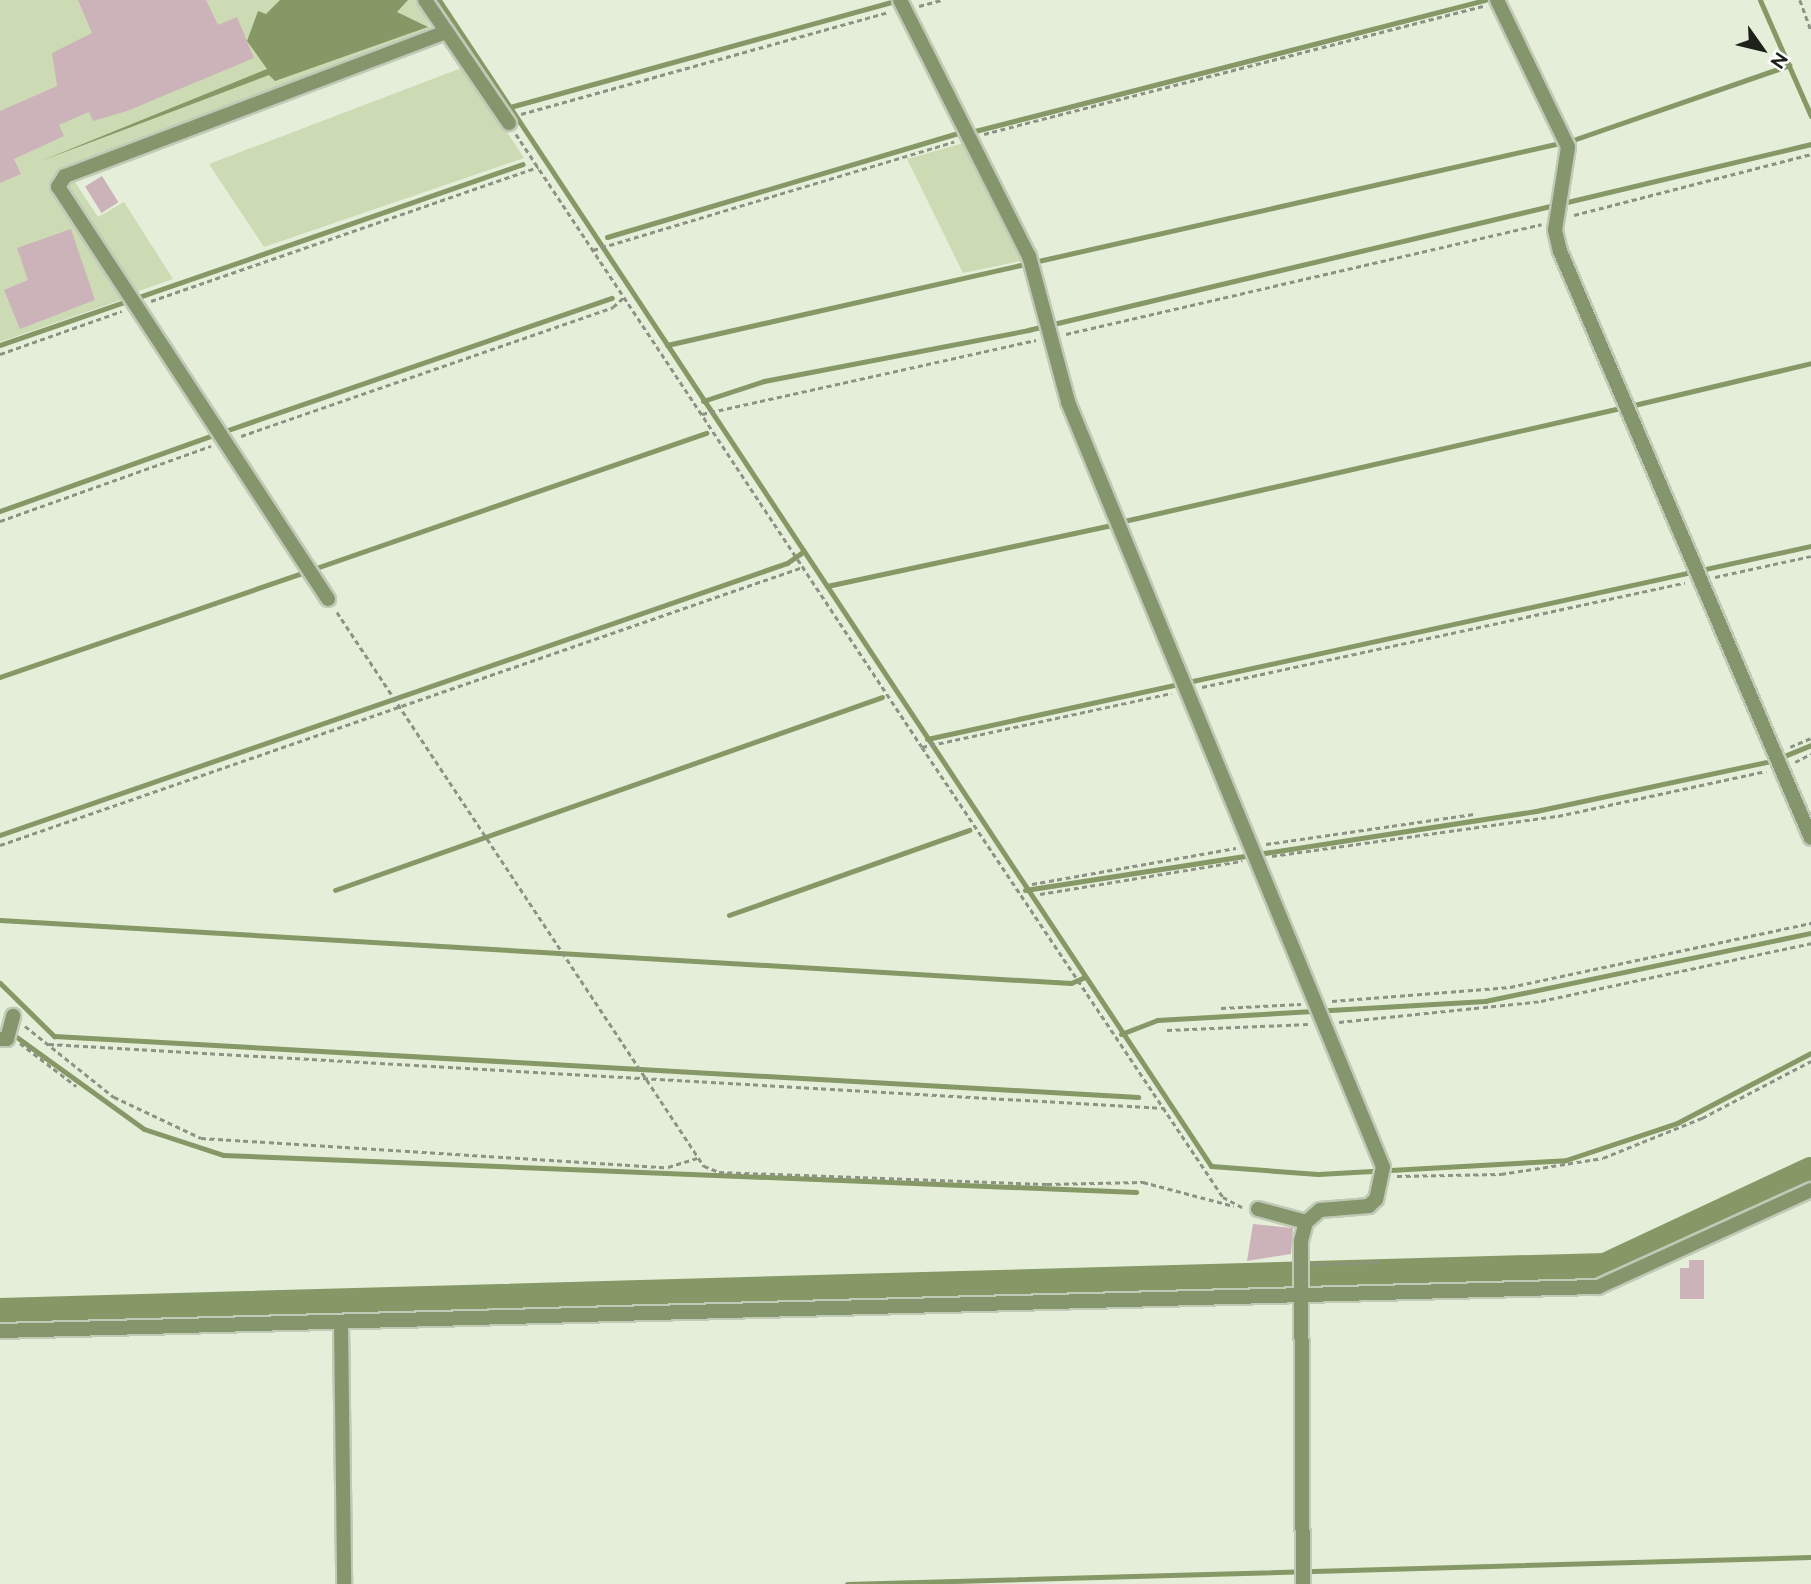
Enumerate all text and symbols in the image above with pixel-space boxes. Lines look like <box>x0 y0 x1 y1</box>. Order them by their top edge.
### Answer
north arrow <box>1727 14 1797 84</box>
text: N <box>1766 49 1793 73</box>

